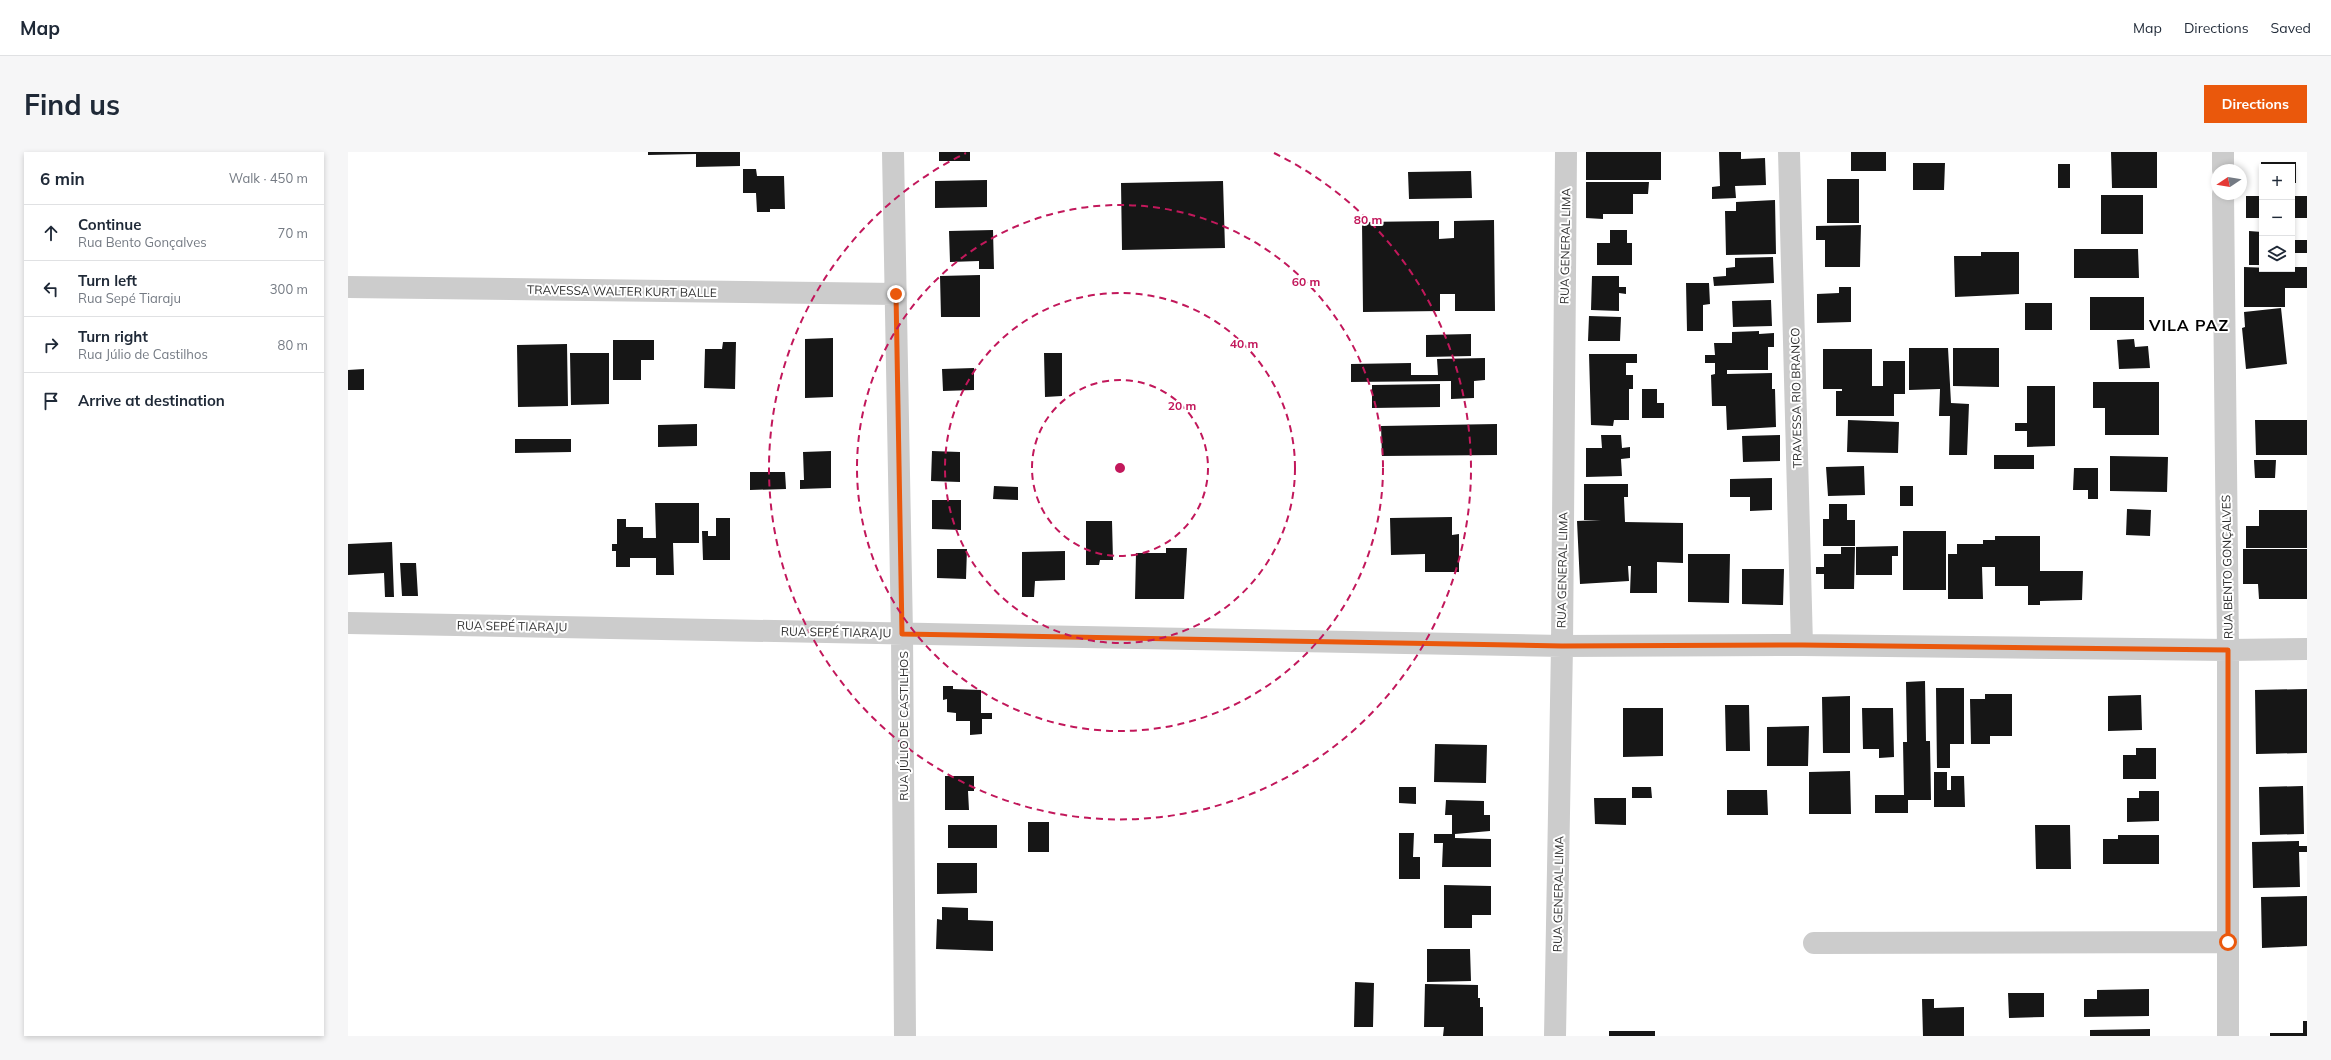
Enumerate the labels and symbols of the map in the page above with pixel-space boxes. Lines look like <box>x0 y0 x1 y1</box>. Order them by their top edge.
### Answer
north arrow <box>2211 164 2247 200</box>
street label: RUA GENERAL LIMA <box>1556 188 1574 304</box>
text: 80 m <box>1354 212 1382 227</box>
text: 60 m <box>1292 274 1320 289</box>
street label: TRAVESSA WALTER KURT BALLE <box>527 282 717 300</box>
route end <box>887 285 905 303</box>
district label: VILA PAZ <box>2148 315 2229 335</box>
street label: TRAVESSA RIO BRANCO <box>1787 327 1805 469</box>
text: 40 m <box>1230 336 1258 351</box>
text: 20 m <box>1168 398 1196 413</box>
centre of rings <box>1113 461 1127 475</box>
street label: RUA BENTO GONÇALVES <box>2218 495 2236 639</box>
street label: RUA GENERAL LIMA <box>1553 512 1571 628</box>
street label: RUA SEPÉ TIARAJU <box>457 618 567 634</box>
street label: RUA SEPÉ TIARAJU <box>781 624 891 640</box>
street label: RUA JÚLIO DE CASTILHOS <box>896 651 911 801</box>
street label: RUA GENERAL LIMA <box>1549 836 1567 952</box>
route start <box>2219 933 2237 951</box>

